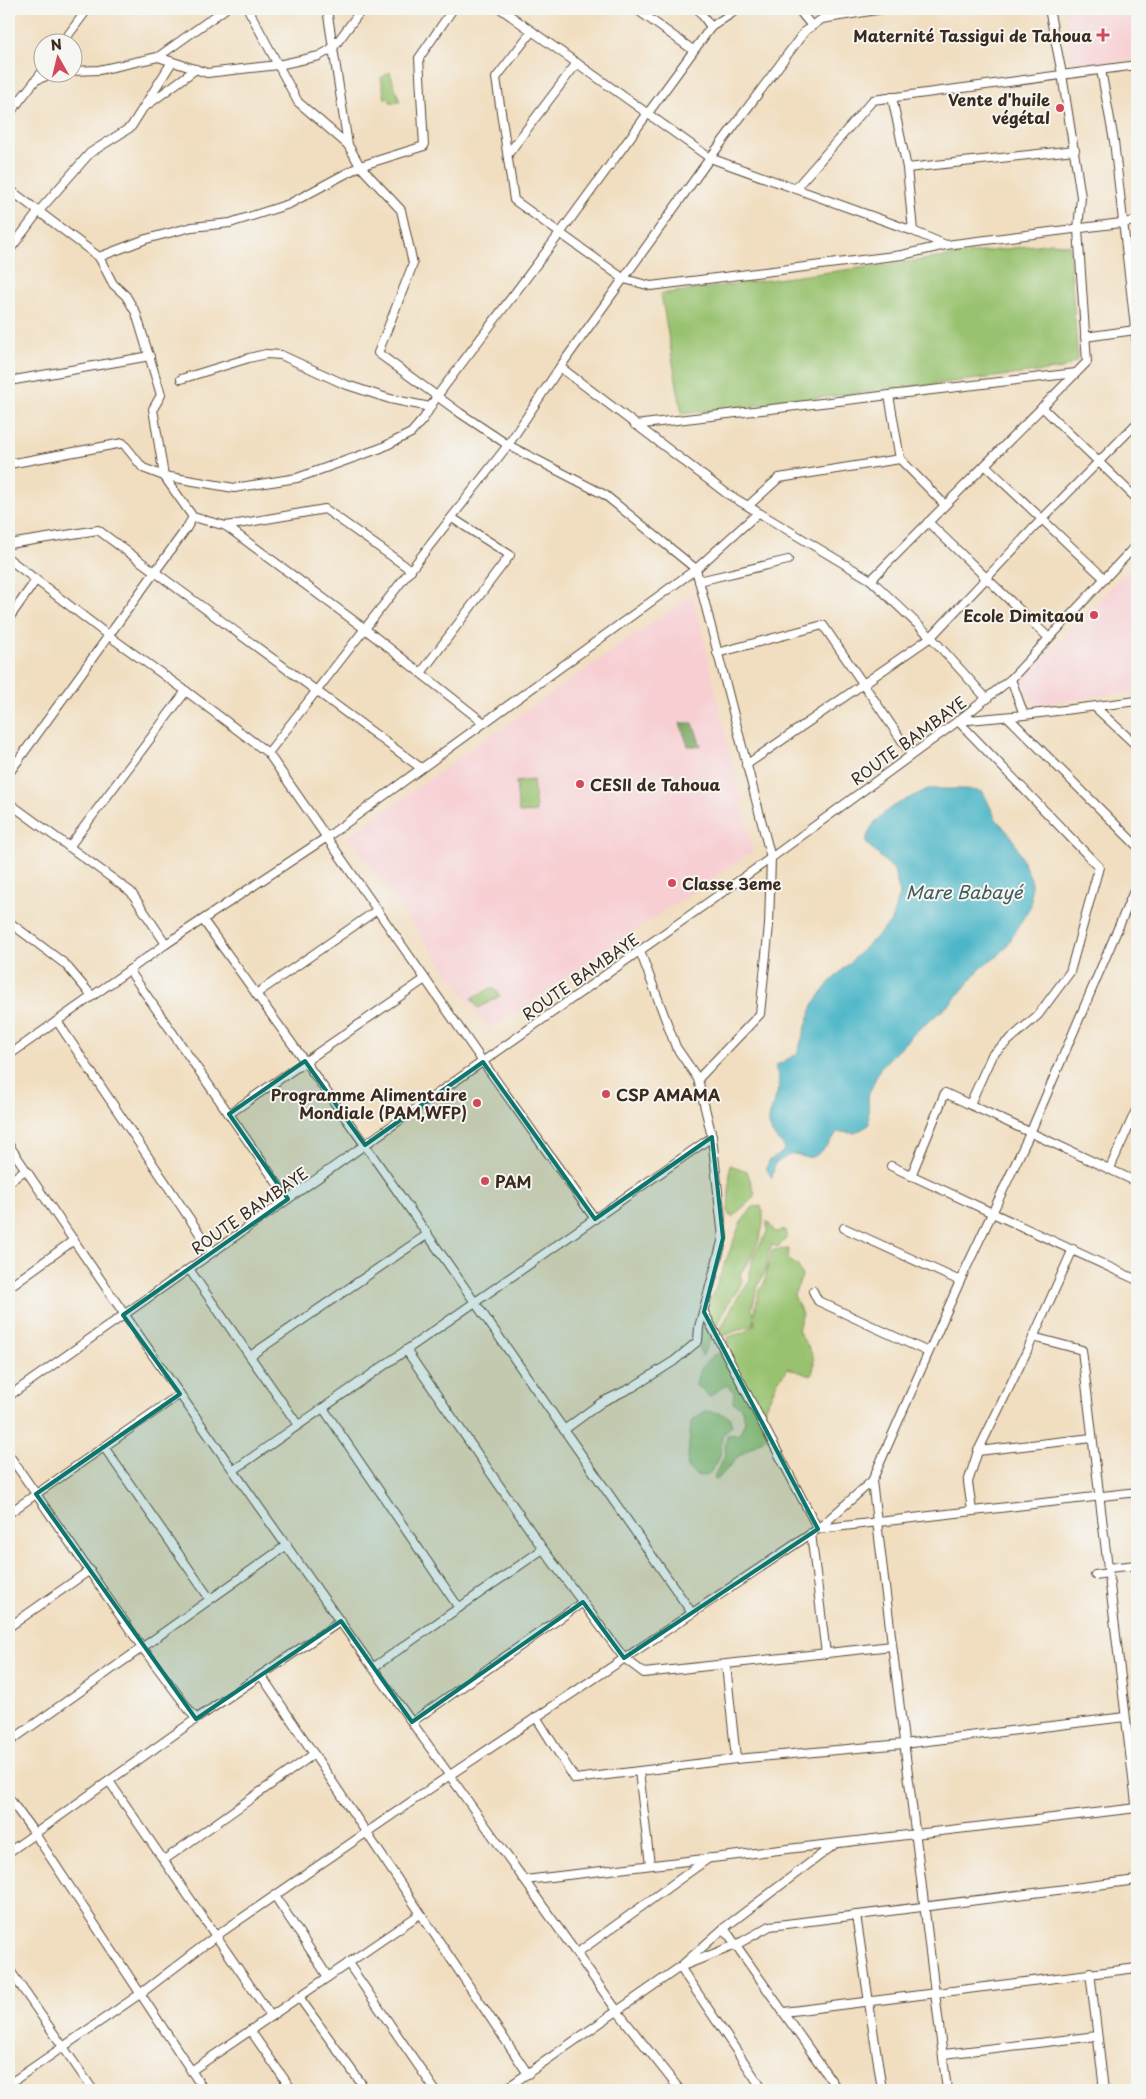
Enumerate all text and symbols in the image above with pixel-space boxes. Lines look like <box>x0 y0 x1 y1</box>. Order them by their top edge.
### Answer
place label: Maternité Tassigui de Tahoua <box>853 23 1092 47</box>
marker: Maternité Tassigui de Tahoua <box>1096 28 1110 42</box>
north arrow <box>32 32 82 82</box>
text: N <box>49 33 63 56</box>
place label: Vente d'huile végétal <box>948 87 1050 129</box>
marker: Vente d'huile végétal <box>1054 102 1066 114</box>
place label: Ecole Dimitaou <box>963 603 1084 627</box>
marker: Ecole Dimitaou <box>1088 609 1100 621</box>
street label: ROUTE BAMBAYE <box>845 690 971 790</box>
place label: CESII de Tahoua <box>590 772 721 796</box>
marker: CESII de Tahoua <box>574 778 586 790</box>
place label: Classe 3eme <box>682 871 782 895</box>
marker: Classe 3eme <box>666 877 678 889</box>
water label: Mare Babayé <box>906 878 1025 905</box>
street label: ROUTE BAMBAYE <box>516 927 644 1025</box>
place label: Programme Alimentaire Mondiale (PAM,WFP) <box>271 1082 467 1124</box>
place label: CSP AMAMA <box>616 1082 721 1106</box>
marker: CSP AMAMA <box>600 1088 612 1100</box>
marker: Programme Alimentaire Mondiale (PAM,WFP) <box>471 1097 483 1109</box>
street label: ROUTE BAMBAYE <box>185 1161 313 1259</box>
place label: PAM <box>495 1169 531 1193</box>
marker: PAM <box>479 1175 491 1187</box>

